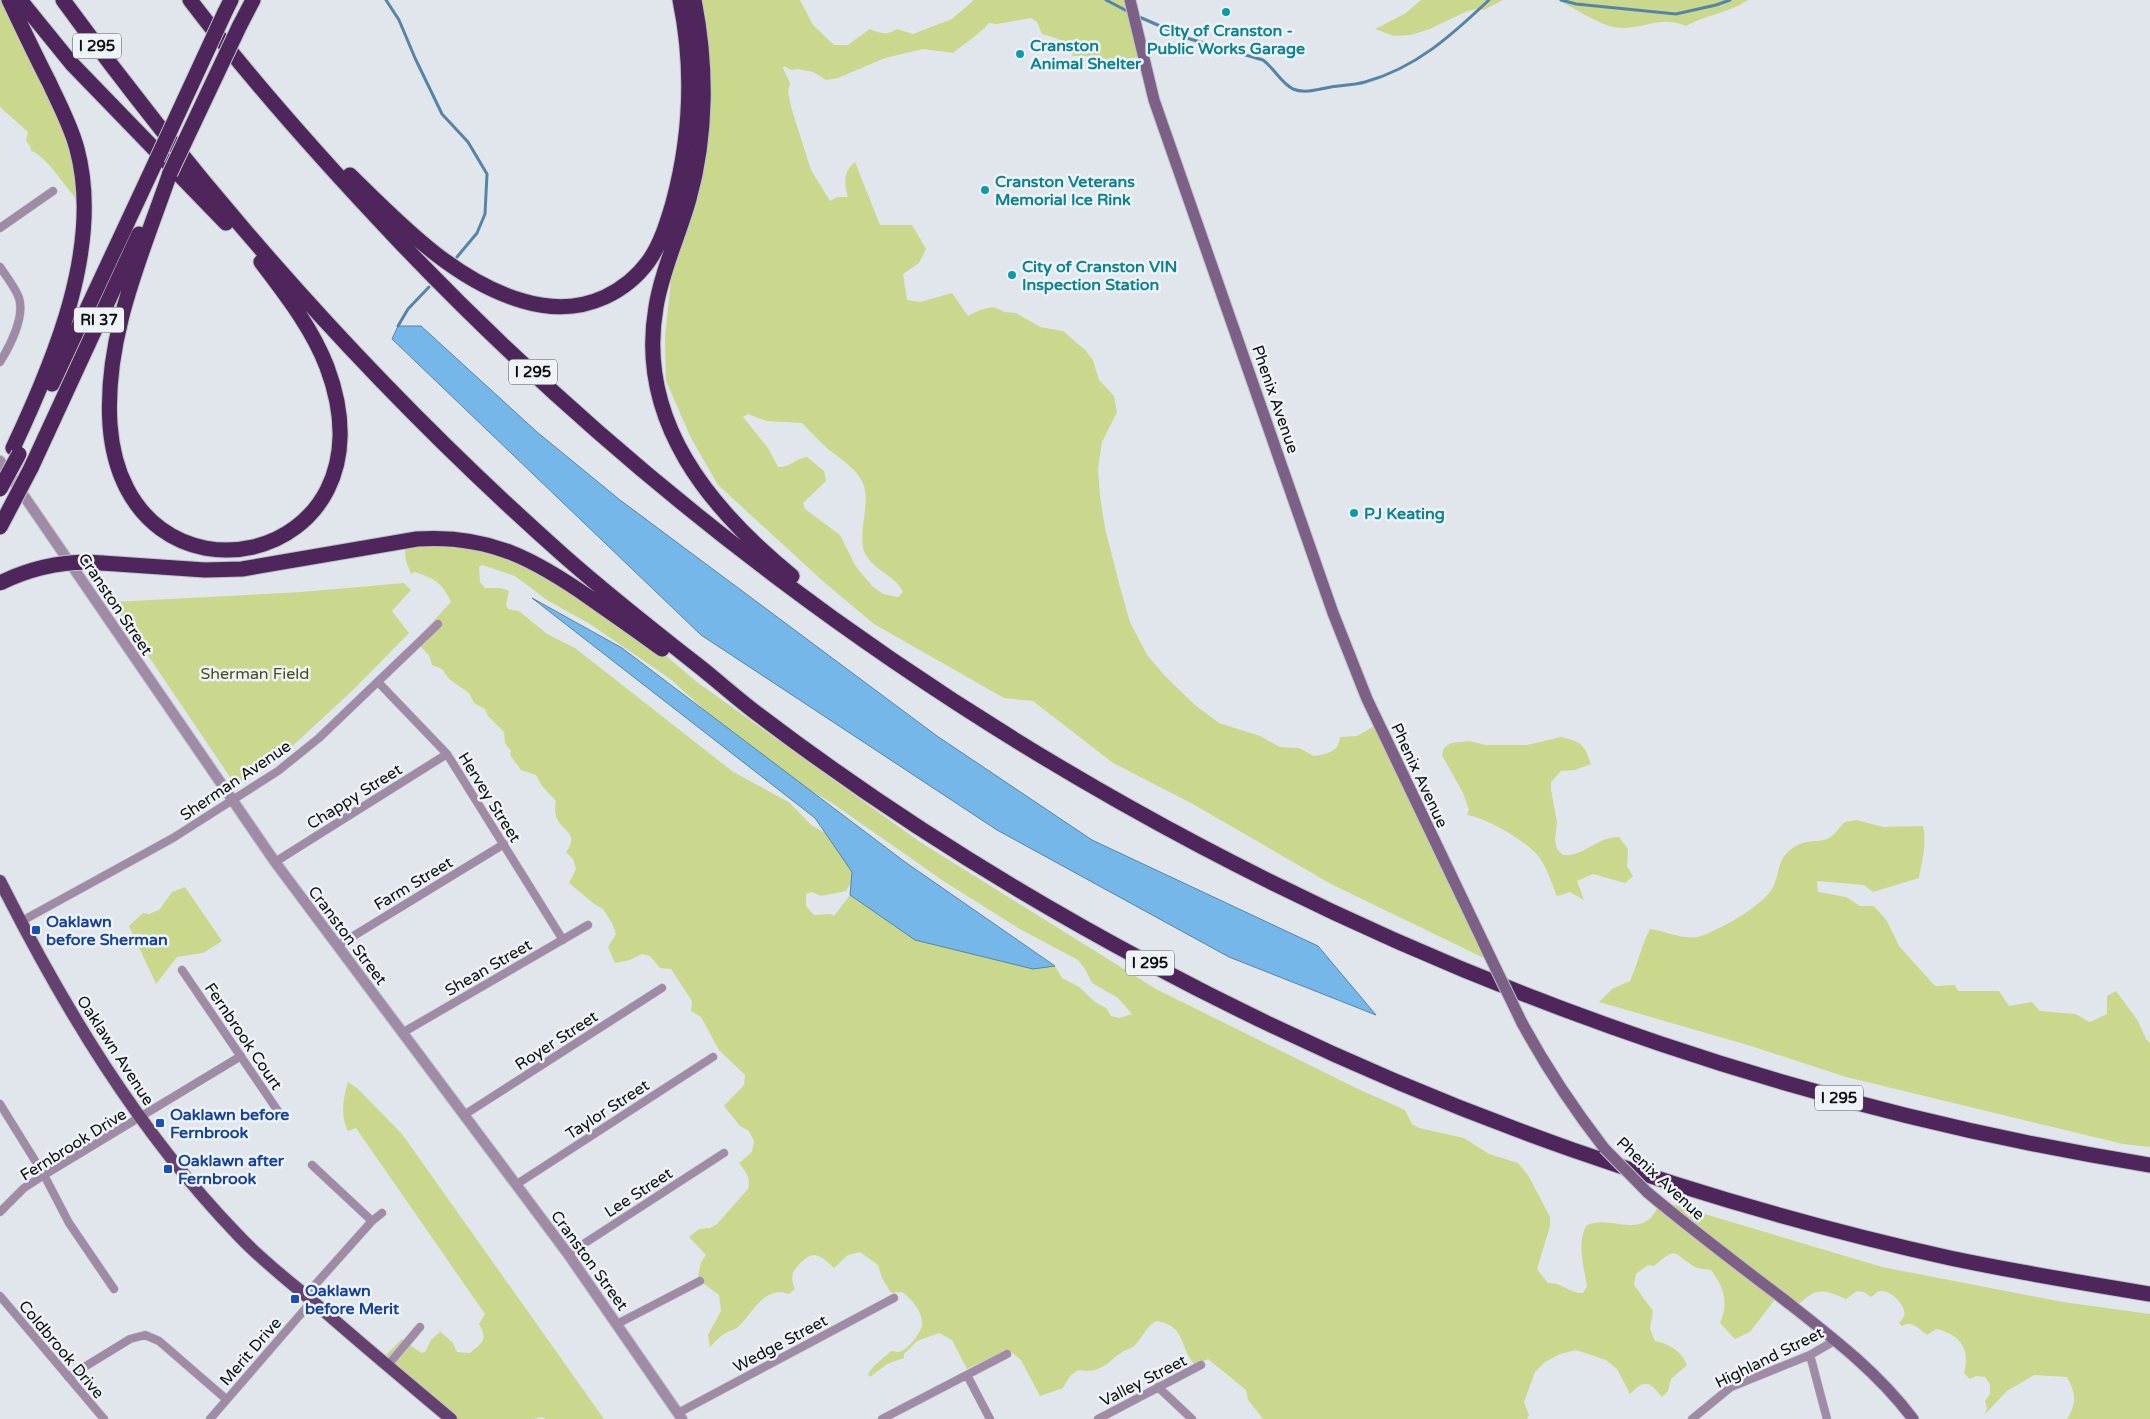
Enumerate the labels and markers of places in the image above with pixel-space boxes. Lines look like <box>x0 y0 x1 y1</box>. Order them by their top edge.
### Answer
marker: CIty of Cranston - Public Works Garage <box>1220 6 1232 18</box>
place label: CIty of Cranston - Public Works Garage <box>1147 21 1305 59</box>
place label: Cranston Animal Shelter <box>1030 36 1142 74</box>
marker: Cranston Animal Shelter <box>1014 48 1026 60</box>
place label: Cranston Veterans Memorial Ice Rink <box>995 172 1135 210</box>
marker: Cranston Veterans Memorial Ice Rink <box>979 184 991 196</box>
place label: City of Cranston VIN Inspection Station <box>1022 257 1177 295</box>
marker: City of Cranston VIN Inspection Station <box>1006 269 1018 281</box>
place label: PJ Keating <box>1364 504 1445 524</box>
marker: PJ Keating <box>1348 507 1360 519</box>
place label: Oaklawn before Sherman <box>46 912 168 950</box>
marker: Oaklawn before Sherman <box>30 924 42 936</box>
place label: Oaklawn before Fernbrook <box>170 1105 289 1143</box>
marker: Oaklawn before Fernbrook <box>154 1117 166 1129</box>
place label: Oaklawn after Fernbrook <box>178 1151 285 1189</box>
marker: Oaklawn after Fernbrook <box>162 1163 174 1175</box>
place label: Oaklawn before Merit <box>305 1281 400 1319</box>
marker: Oaklawn before Merit <box>289 1293 301 1305</box>

